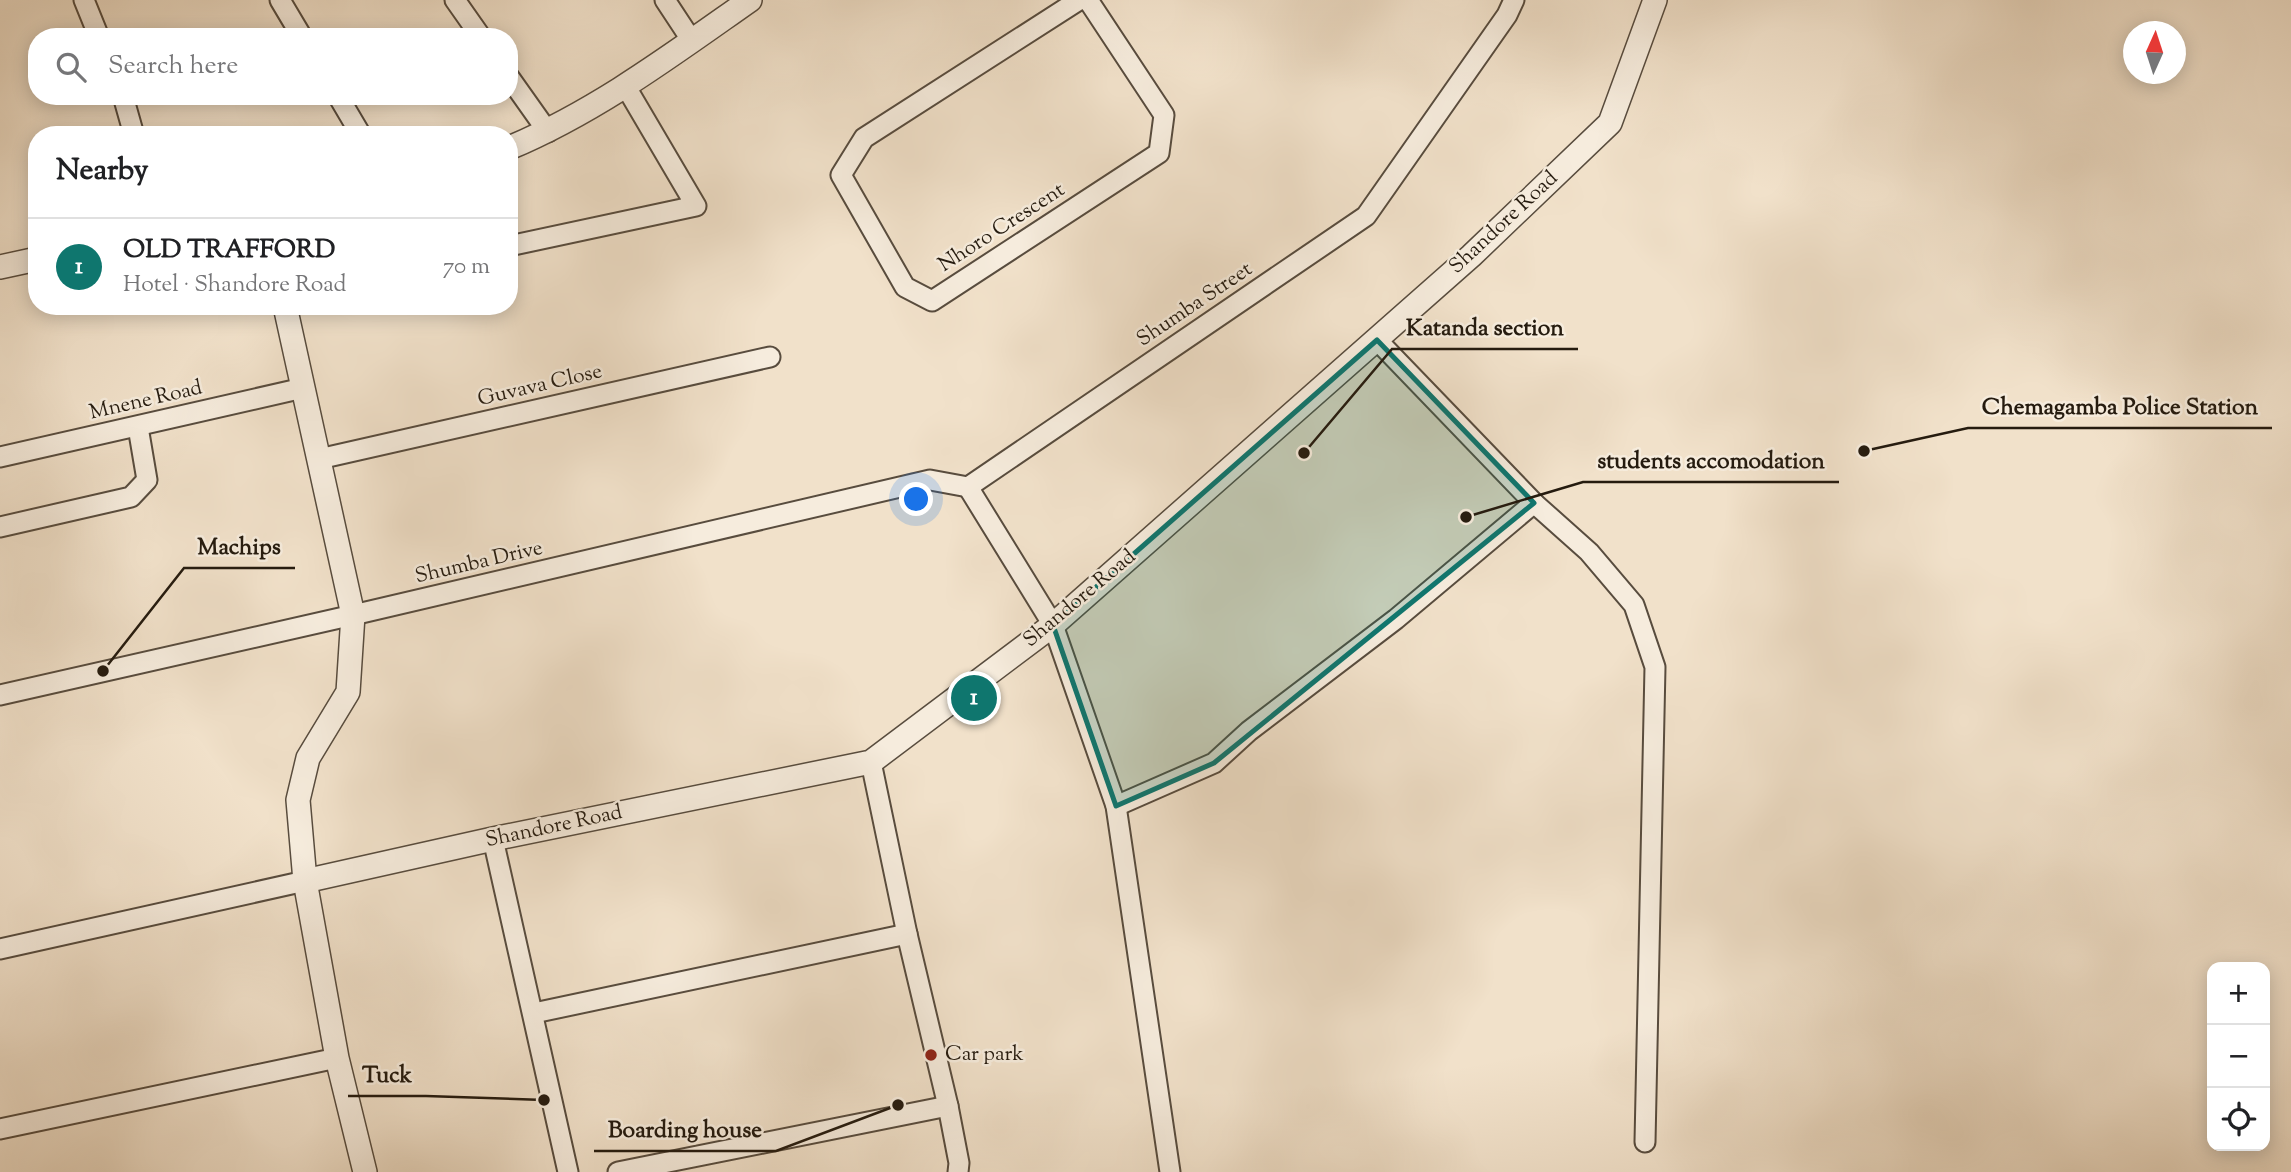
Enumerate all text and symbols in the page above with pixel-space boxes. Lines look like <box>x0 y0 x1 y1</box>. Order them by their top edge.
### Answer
north arrow <box>2123 21 2186 84</box>
search box <box>28 28 518 105</box>
icon: search <box>52 48 90 86</box>
text: Search here <box>108 48 238 85</box>
text: Nearby <box>56 150 148 193</box>
street label: Shandore Road <box>1443 164 1565 281</box>
street label: Nhoro Crescent <box>933 176 1071 280</box>
text: OLD TRAFFORD <box>123 232 335 269</box>
text: 1 <box>75 251 83 284</box>
text: 70 m <box>443 251 490 284</box>
street label: Shumba Street <box>1131 255 1259 355</box>
text: Hotel · Shandore Road <box>123 269 347 302</box>
callout: Katanda section <box>1392 305 1578 349</box>
text: Katanda section <box>1406 313 1564 346</box>
street label: Guvava Close <box>475 357 605 415</box>
street label: Mnene Road <box>87 373 206 429</box>
callout: Chemagamba Police Station <box>1968 384 2272 428</box>
text: Chemagamba Police Station <box>1982 392 2259 425</box>
callout: students accomodation <box>1583 438 1839 482</box>
text: students accomodation <box>1597 446 1825 479</box>
your location <box>899 482 933 516</box>
callout: Machips <box>184 524 295 568</box>
text: Machips <box>197 532 281 565</box>
street label: Shumba Drive <box>412 534 546 592</box>
street label: Shandore Road <box>1017 543 1143 655</box>
pin: 1 <box>951 672 997 724</box>
street label: Shandore Road <box>483 798 625 856</box>
map controls <box>2207 962 2270 1151</box>
button: + <box>2207 962 2270 1025</box>
button: − <box>2207 1025 2270 1088</box>
place label: Car park <box>945 1040 1024 1070</box>
marker: Car park <box>923 1047 939 1063</box>
callout: Tuck <box>348 1052 426 1096</box>
text: Tuck <box>362 1060 413 1093</box>
button: locate <box>2207 1088 2270 1151</box>
callout: Boarding house <box>594 1107 776 1151</box>
text: Boarding house <box>608 1115 762 1148</box>

